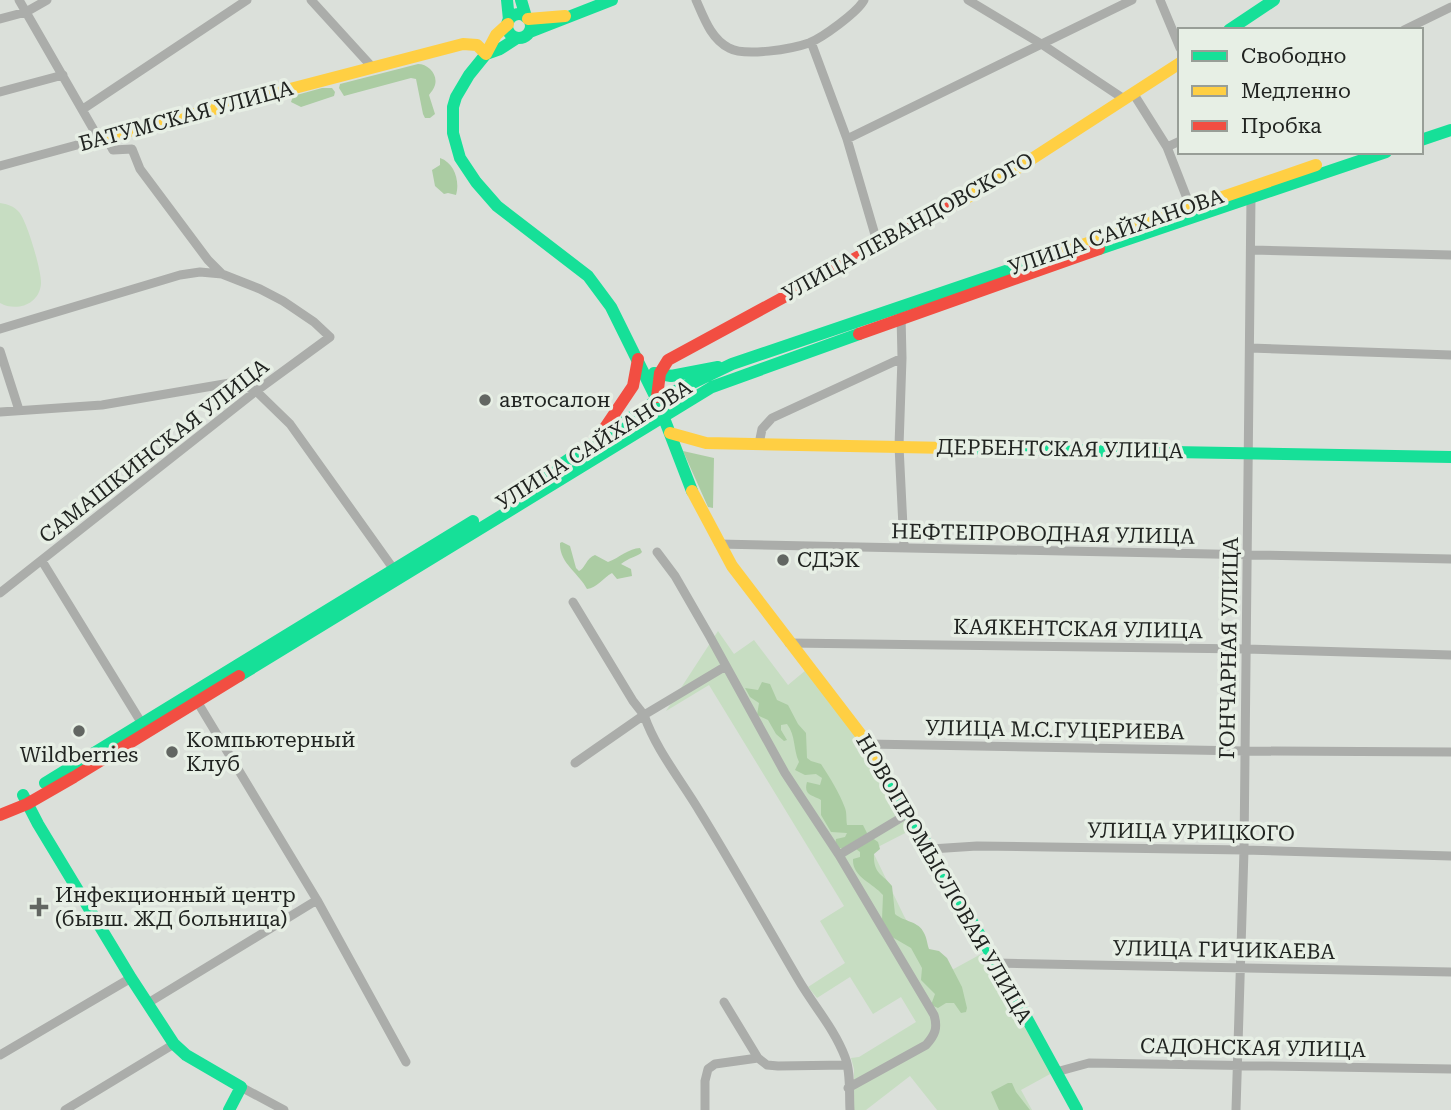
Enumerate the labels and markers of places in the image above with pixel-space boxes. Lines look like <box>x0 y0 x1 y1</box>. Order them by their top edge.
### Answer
place label: автосалон <box>499 388 610 412</box>
marker: автосалон <box>477 392 493 408</box>
place label: СДЭК <box>797 548 860 572</box>
marker: СДЭК <box>775 552 791 568</box>
marker: Wildberries <box>71 723 87 739</box>
place label: Компьютерный Клуб <box>186 728 355 776</box>
place label: Wildberries <box>20 743 138 767</box>
marker: Компьютерный Клуб <box>164 744 180 760</box>
place label: Инфекционный центр (бывш. ЖД больница) <box>55 883 296 931</box>
marker: Инфекционный центр (бывш. ЖД больница) <box>29 897 49 917</box>

